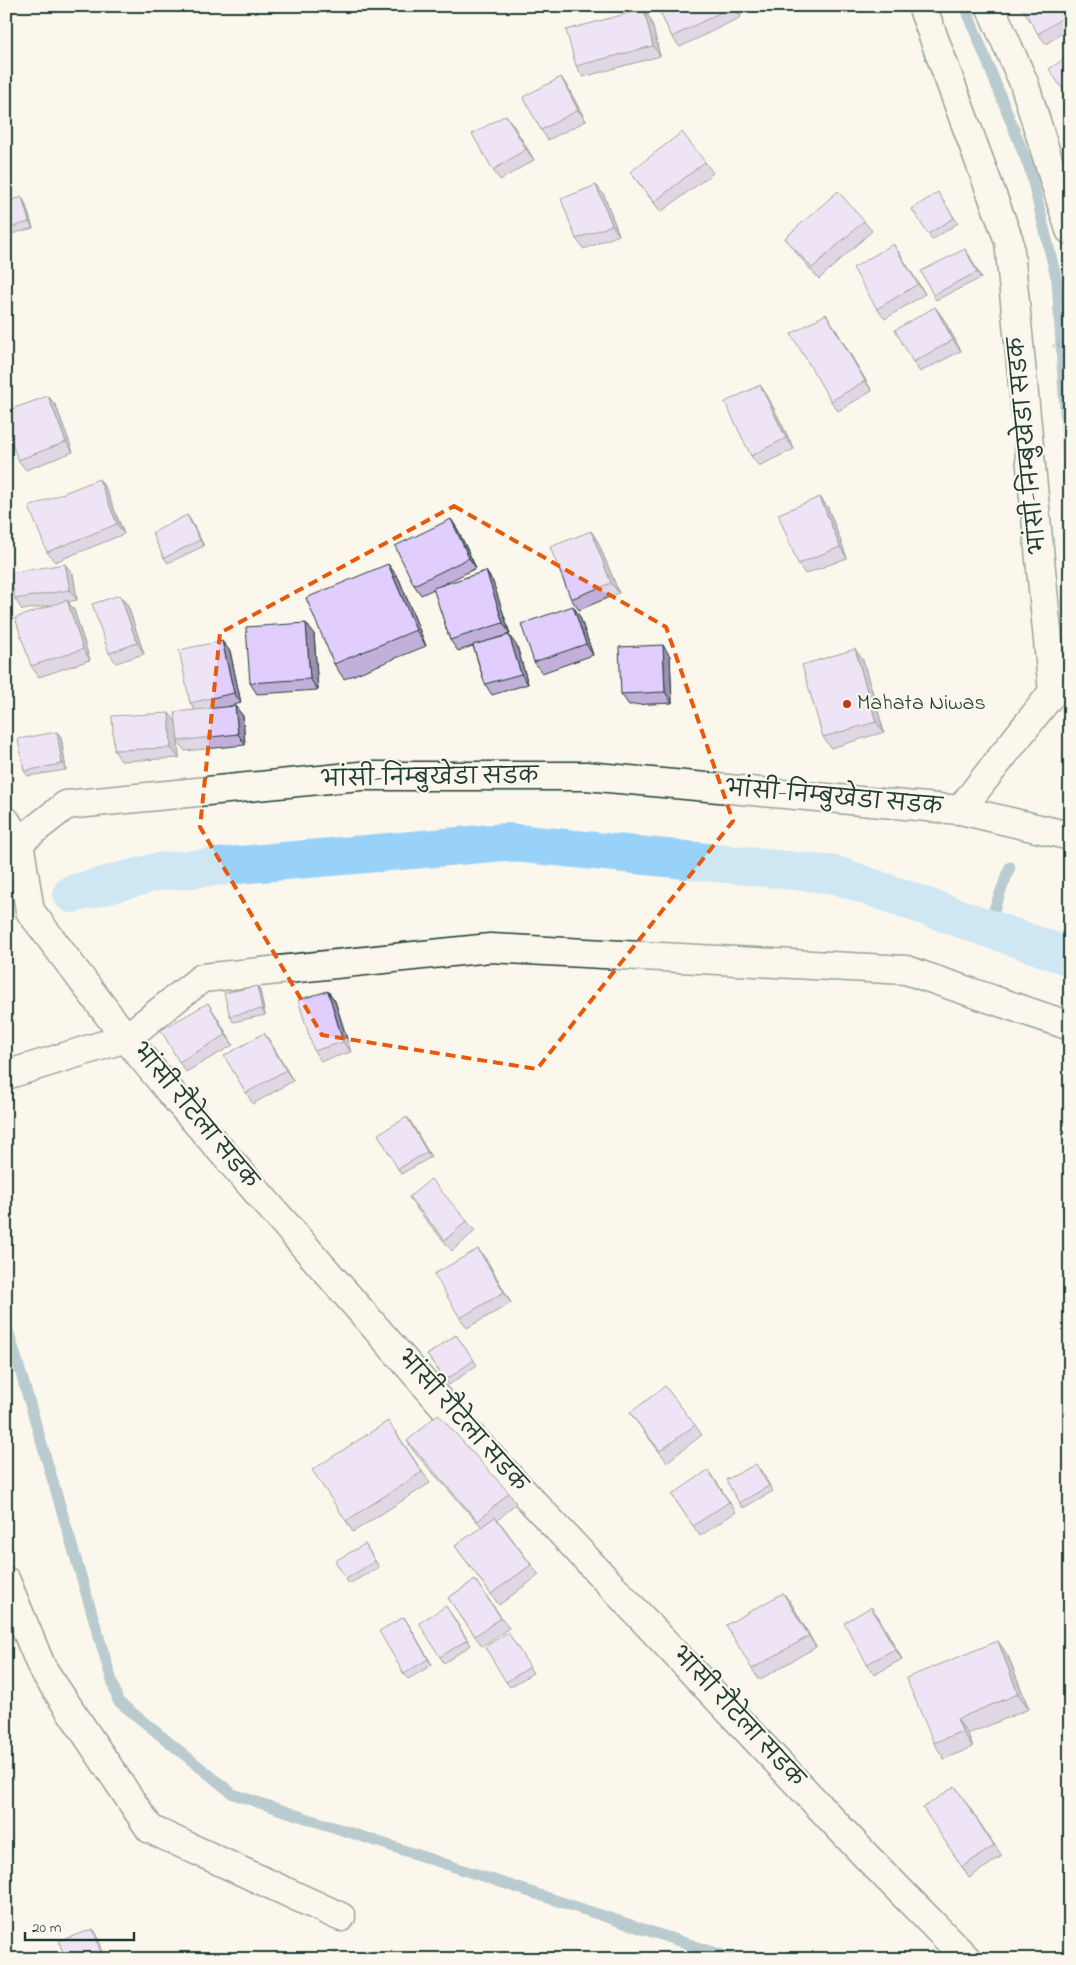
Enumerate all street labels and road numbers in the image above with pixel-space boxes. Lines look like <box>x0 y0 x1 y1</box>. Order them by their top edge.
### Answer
street label: भांसी-निम्बुखेडा सडक <box>997 333 1056 556</box>
street label: भांसी-निम्बुखेडा सडक <box>320 756 541 797</box>
street label: भांसी-निम्बुखेडा सडक <box>724 769 946 825</box>
street label: भांसी रौटेला सडक <box>123 1033 270 1198</box>
street label: भांसी रौटेला सडक <box>388 1339 539 1501</box>
street label: भांसी रौटेला सडक <box>663 1636 816 1797</box>

